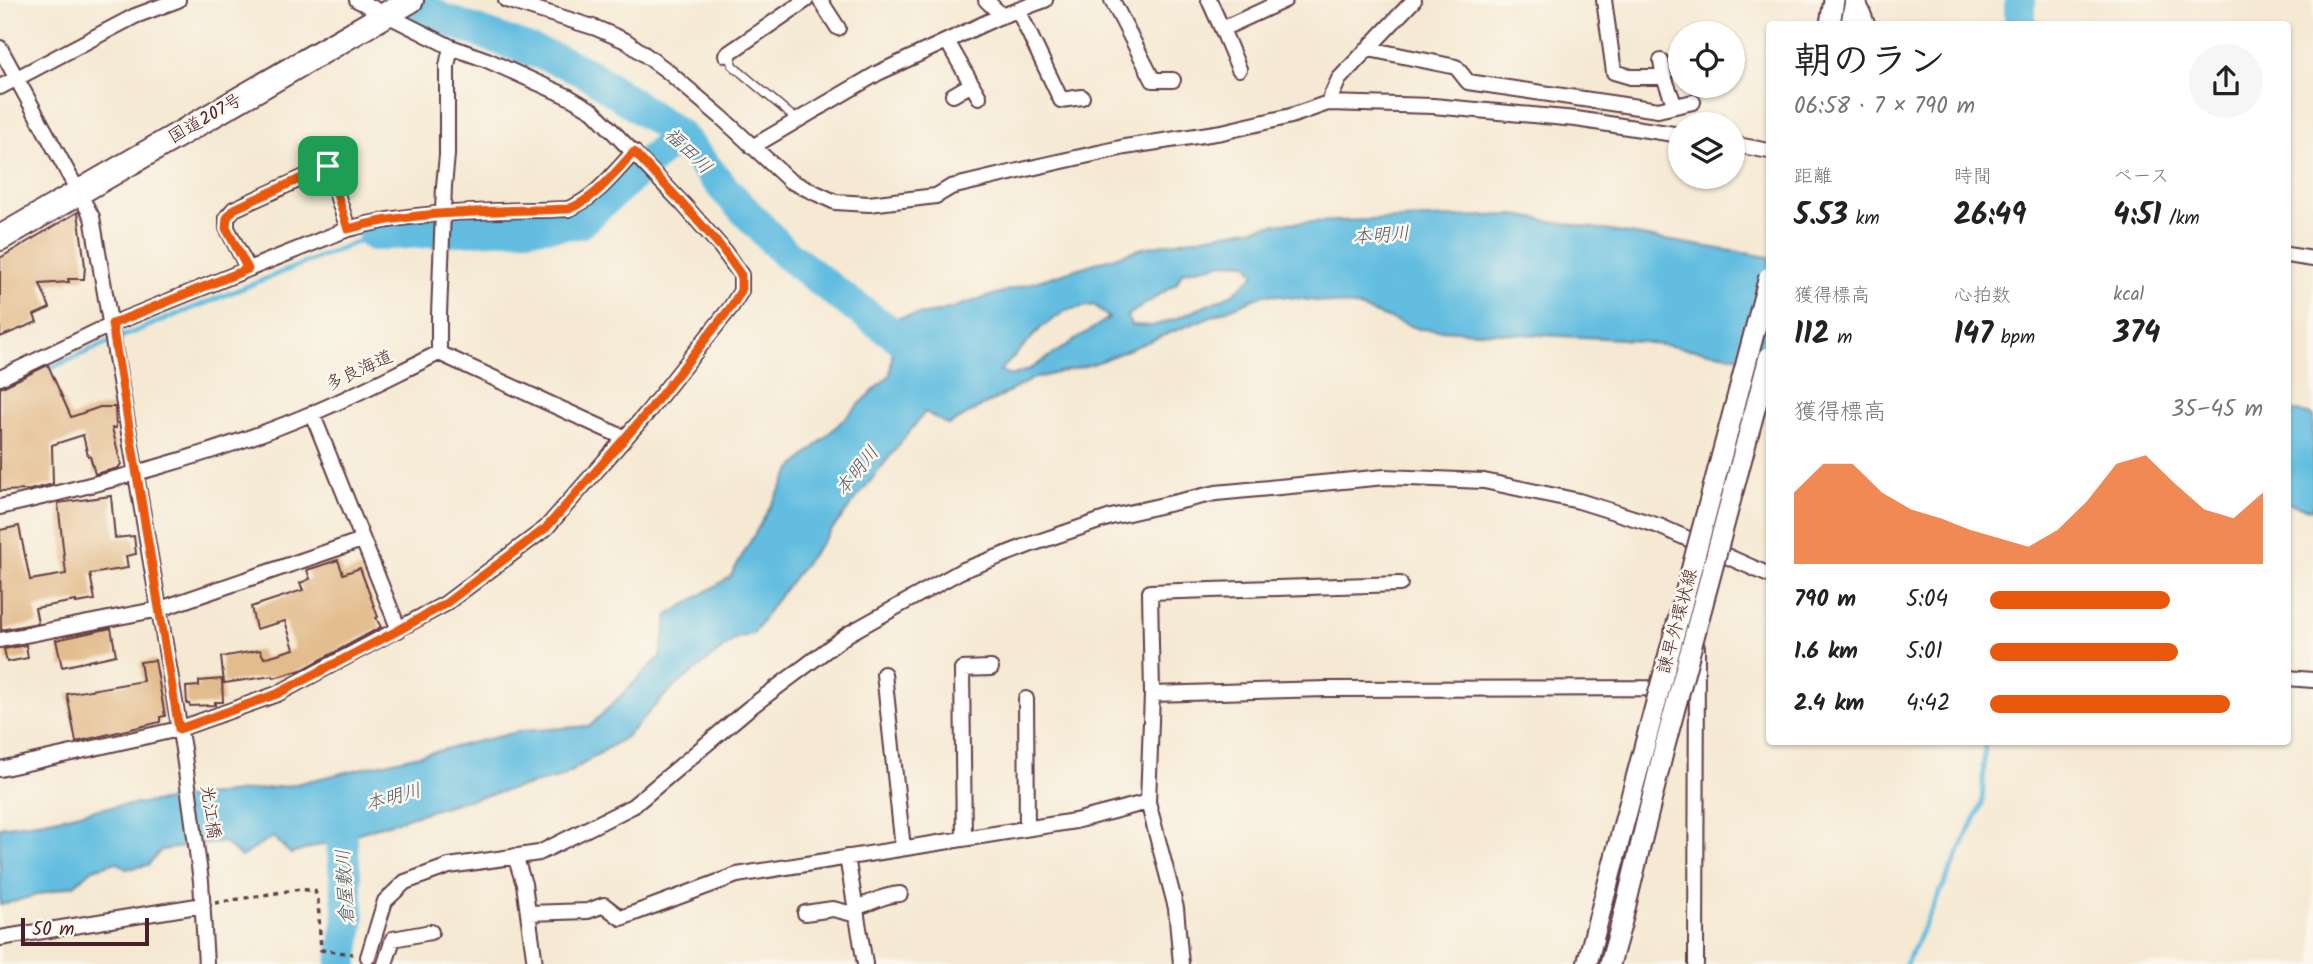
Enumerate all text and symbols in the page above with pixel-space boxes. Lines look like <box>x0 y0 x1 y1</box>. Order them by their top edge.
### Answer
map controls <box>1668 21 1745 189</box>
button: locate <box>1668 21 1745 98</box>
text: 朝のラン <box>1794 33 1946 93</box>
button: share <box>2189 44 2263 118</box>
street label: 国道207号 <box>163 86 248 152</box>
text: 06:58 · 7 × 790 m <box>1794 89 1975 125</box>
button: layers <box>1668 112 1745 189</box>
water label: 福田川 <box>657 121 719 182</box>
pin <box>298 136 358 196</box>
icon: arrive <box>309 147 347 185</box>
text: 距離 <box>1794 162 1832 192</box>
text: 時間 <box>1954 162 1992 192</box>
text: ペース <box>2113 162 2169 192</box>
text: 5.53 <box>1794 192 1848 240</box>
text: 26:49 <box>1954 192 2026 240</box>
text: 4:51 <box>2113 192 2161 240</box>
text: km <box>1848 204 1880 234</box>
text: /km <box>2161 204 2200 234</box>
water label: 本明川 <box>1352 219 1411 253</box>
text: kcal <box>2113 280 2144 310</box>
text: 獲得標高 <box>1794 281 1870 311</box>
text: 心拍数 <box>1954 281 2011 311</box>
text: 374 <box>2113 310 2160 358</box>
text: 112 <box>1794 311 1830 359</box>
text: 147 <box>1954 311 1993 359</box>
text: m <box>1830 323 1852 353</box>
text: bpm <box>1993 323 2035 353</box>
street label: 多良海道 <box>321 343 398 400</box>
text: 35–45 m <box>2171 392 2263 428</box>
text: 獲得標高 <box>1794 395 1886 431</box>
water label: 本明川 <box>828 440 887 503</box>
street label: 諫早外環状線 <box>1650 565 1706 677</box>
text: 790 m <box>1794 582 1856 618</box>
text: 5:04 <box>1906 582 1948 618</box>
text: 1.6 km <box>1794 634 1858 670</box>
text: 5:01 <box>1906 634 1943 670</box>
text: 2.4 km <box>1794 686 1864 722</box>
text: 4:42 <box>1906 686 1950 722</box>
water label: 本明川 <box>362 776 425 820</box>
street label: 光江橋 <box>191 783 228 841</box>
water label: 倉屋敷川 <box>329 848 363 926</box>
scale bar <box>21 915 149 947</box>
text: 50 m <box>32 915 74 945</box>

